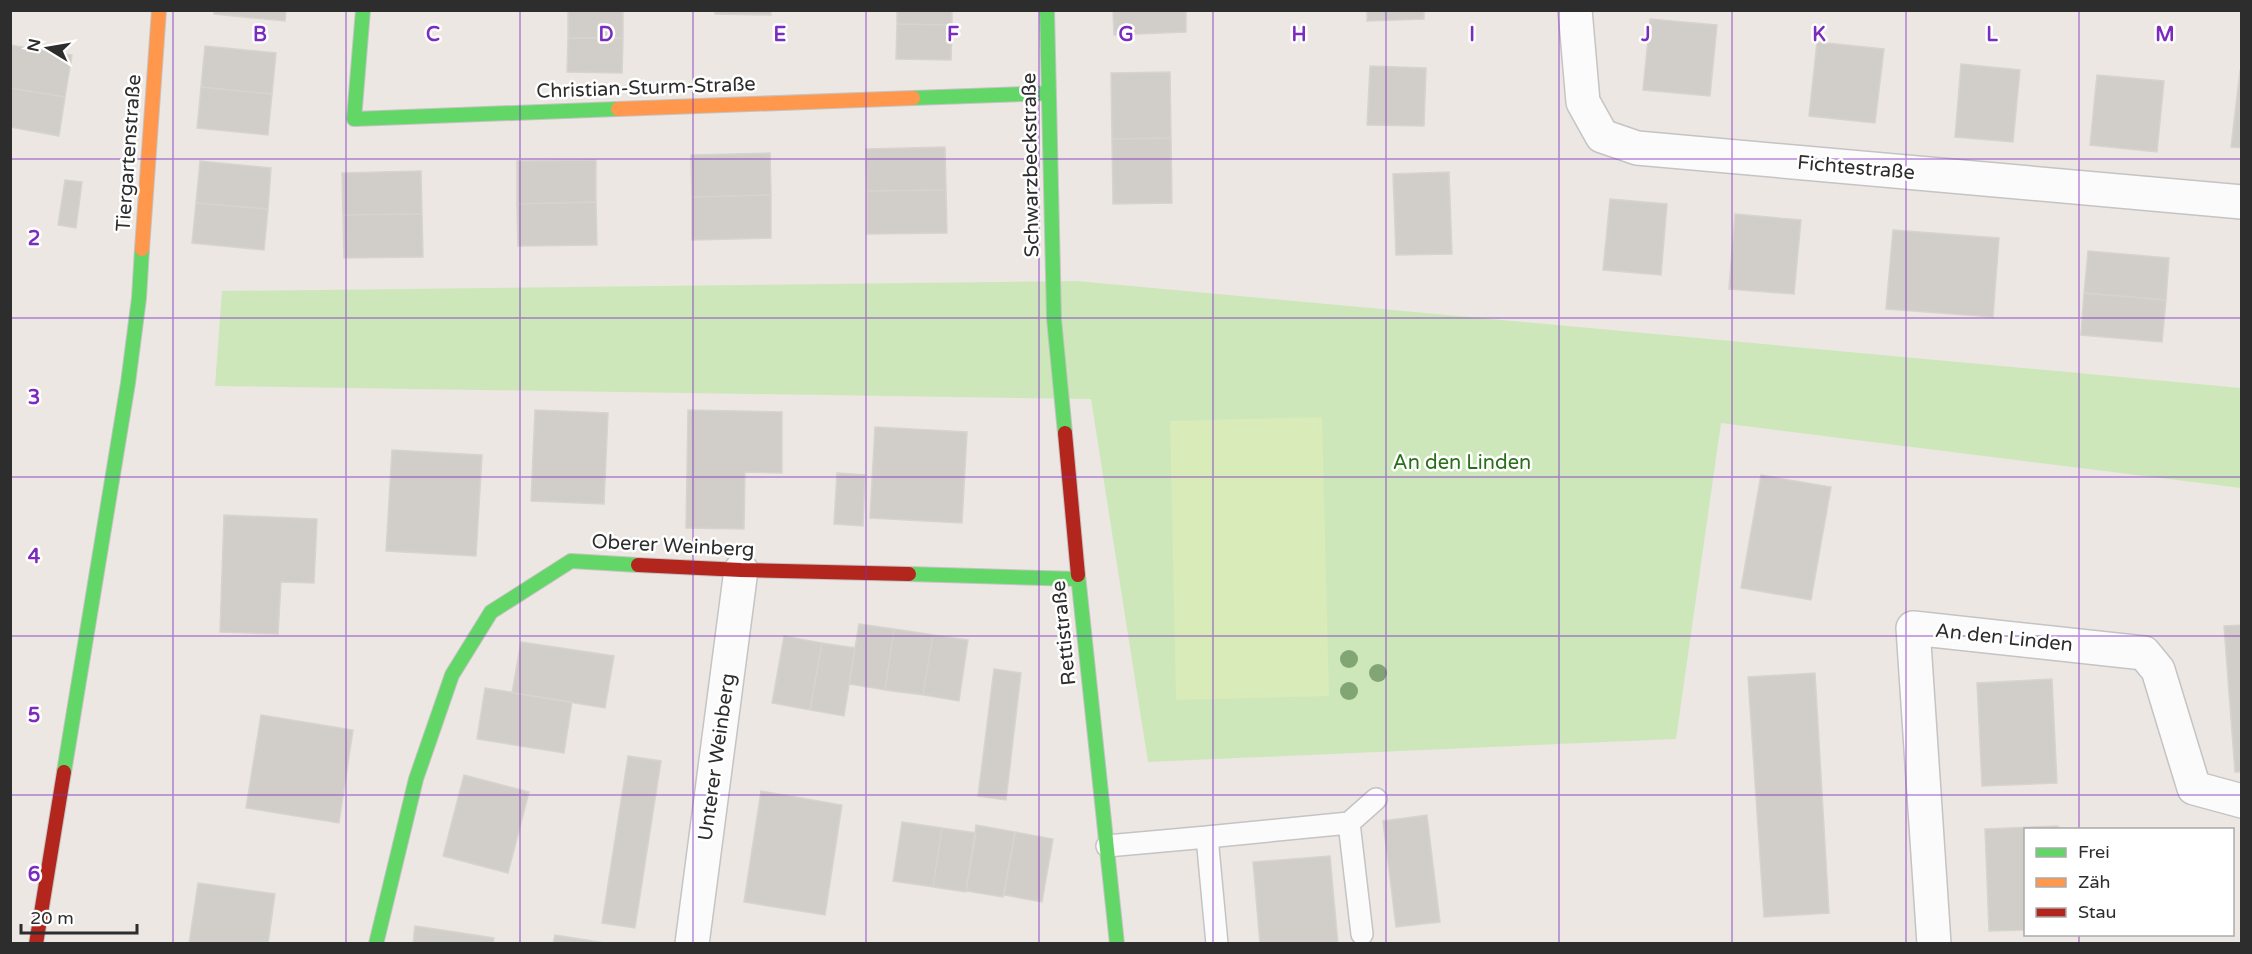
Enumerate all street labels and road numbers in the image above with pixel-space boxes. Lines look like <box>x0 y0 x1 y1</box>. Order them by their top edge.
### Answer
street label: Christian-Sturm-Straße <box>536 72 756 104</box>
street label: Schwarzbeckstraße <box>1017 73 1045 257</box>
street label: Tiergartenstraße <box>112 74 146 232</box>
street label: Fichtestraße <box>1796 151 1916 185</box>
street label: Oberer Weinberg <box>591 530 755 562</box>
street label: Rettistraße <box>1047 579 1081 687</box>
street label: An den Linden <box>1934 619 2074 657</box>
street label: Unterer Weinberg <box>693 672 741 842</box>

